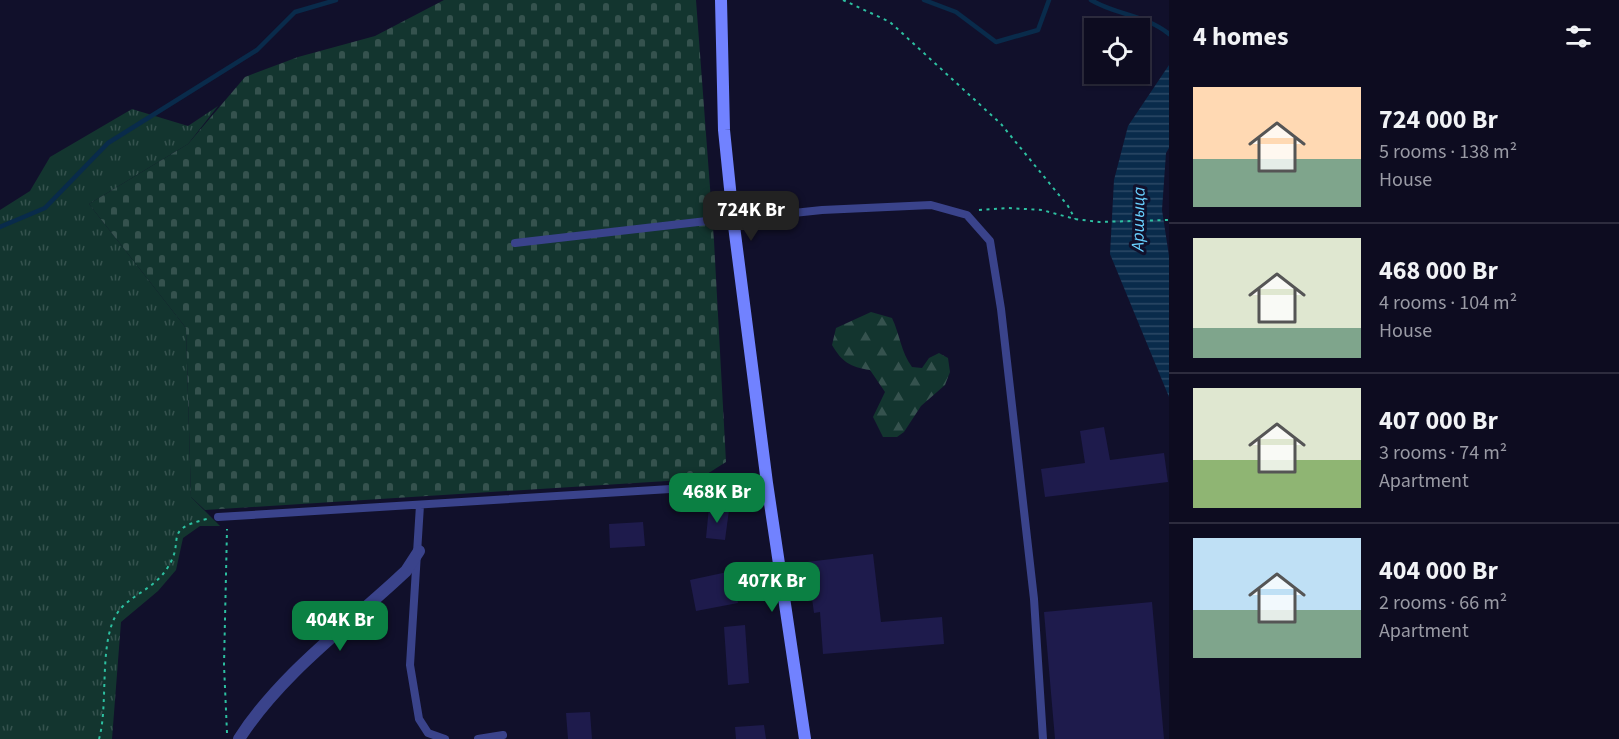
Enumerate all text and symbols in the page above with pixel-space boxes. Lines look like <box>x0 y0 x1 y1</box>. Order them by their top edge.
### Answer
map controls <box>1084 18 1150 84</box>
button: locate <box>1084 18 1150 84</box>
text: 4 homes <box>1193 18 1288 55</box>
icon: filters <box>1562 20 1595 53</box>
text: 724 000 Br <box>1379 101 1498 138</box>
icon: home <box>1241 111 1313 183</box>
text: 5 rooms · 138 m² <box>1379 138 1517 166</box>
text: House <box>1379 166 1432 194</box>
water label: Аршыца <box>1125 186 1152 252</box>
pin: 724K Br <box>696 191 806 242</box>
text: 724K Br <box>717 196 785 224</box>
text: 468 000 Br <box>1379 252 1498 289</box>
icon: home <box>1241 262 1313 334</box>
text: 4 rooms · 104 m² <box>1379 289 1517 317</box>
text: House <box>1379 317 1432 345</box>
text: 407 000 Br <box>1379 402 1498 439</box>
icon: home <box>1241 412 1313 484</box>
text: 3 rooms · 74 m² <box>1379 439 1507 467</box>
text: Apartment <box>1379 467 1469 495</box>
pin: 468K Br <box>662 473 772 524</box>
text: 468K Br <box>683 478 751 506</box>
text: 404 000 Br <box>1379 552 1498 589</box>
pin: 407K Br <box>717 562 827 613</box>
icon: home <box>1241 562 1313 634</box>
text: 407K Br <box>738 567 806 595</box>
text: 2 rooms · 66 m² <box>1379 589 1507 617</box>
pin: 404K Br <box>285 601 395 652</box>
text: 404K Br <box>306 606 374 634</box>
text: Apartment <box>1379 617 1469 645</box>

